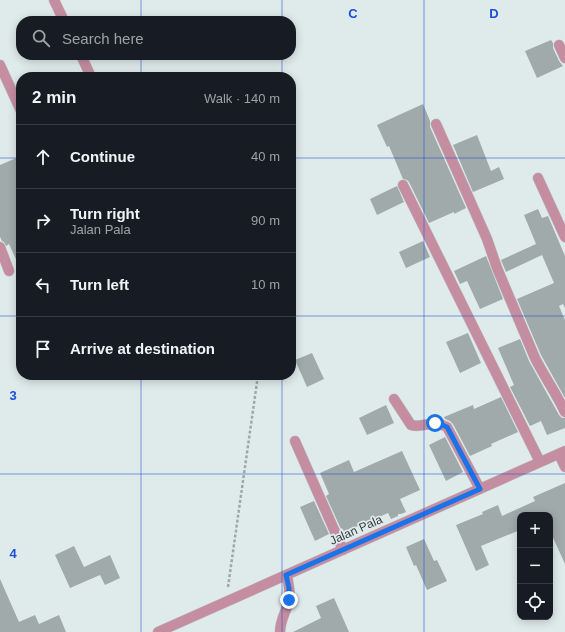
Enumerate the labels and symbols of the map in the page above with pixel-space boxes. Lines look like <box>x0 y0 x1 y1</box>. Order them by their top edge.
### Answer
text: C <box>348 6 358 21</box>
text: D <box>489 6 499 21</box>
text: 3 <box>9 388 17 403</box>
route start <box>426 414 444 432</box>
street label: Jalan Pala <box>328 512 385 548</box>
text: 4 <box>9 546 17 561</box>
route end <box>280 591 298 609</box>

